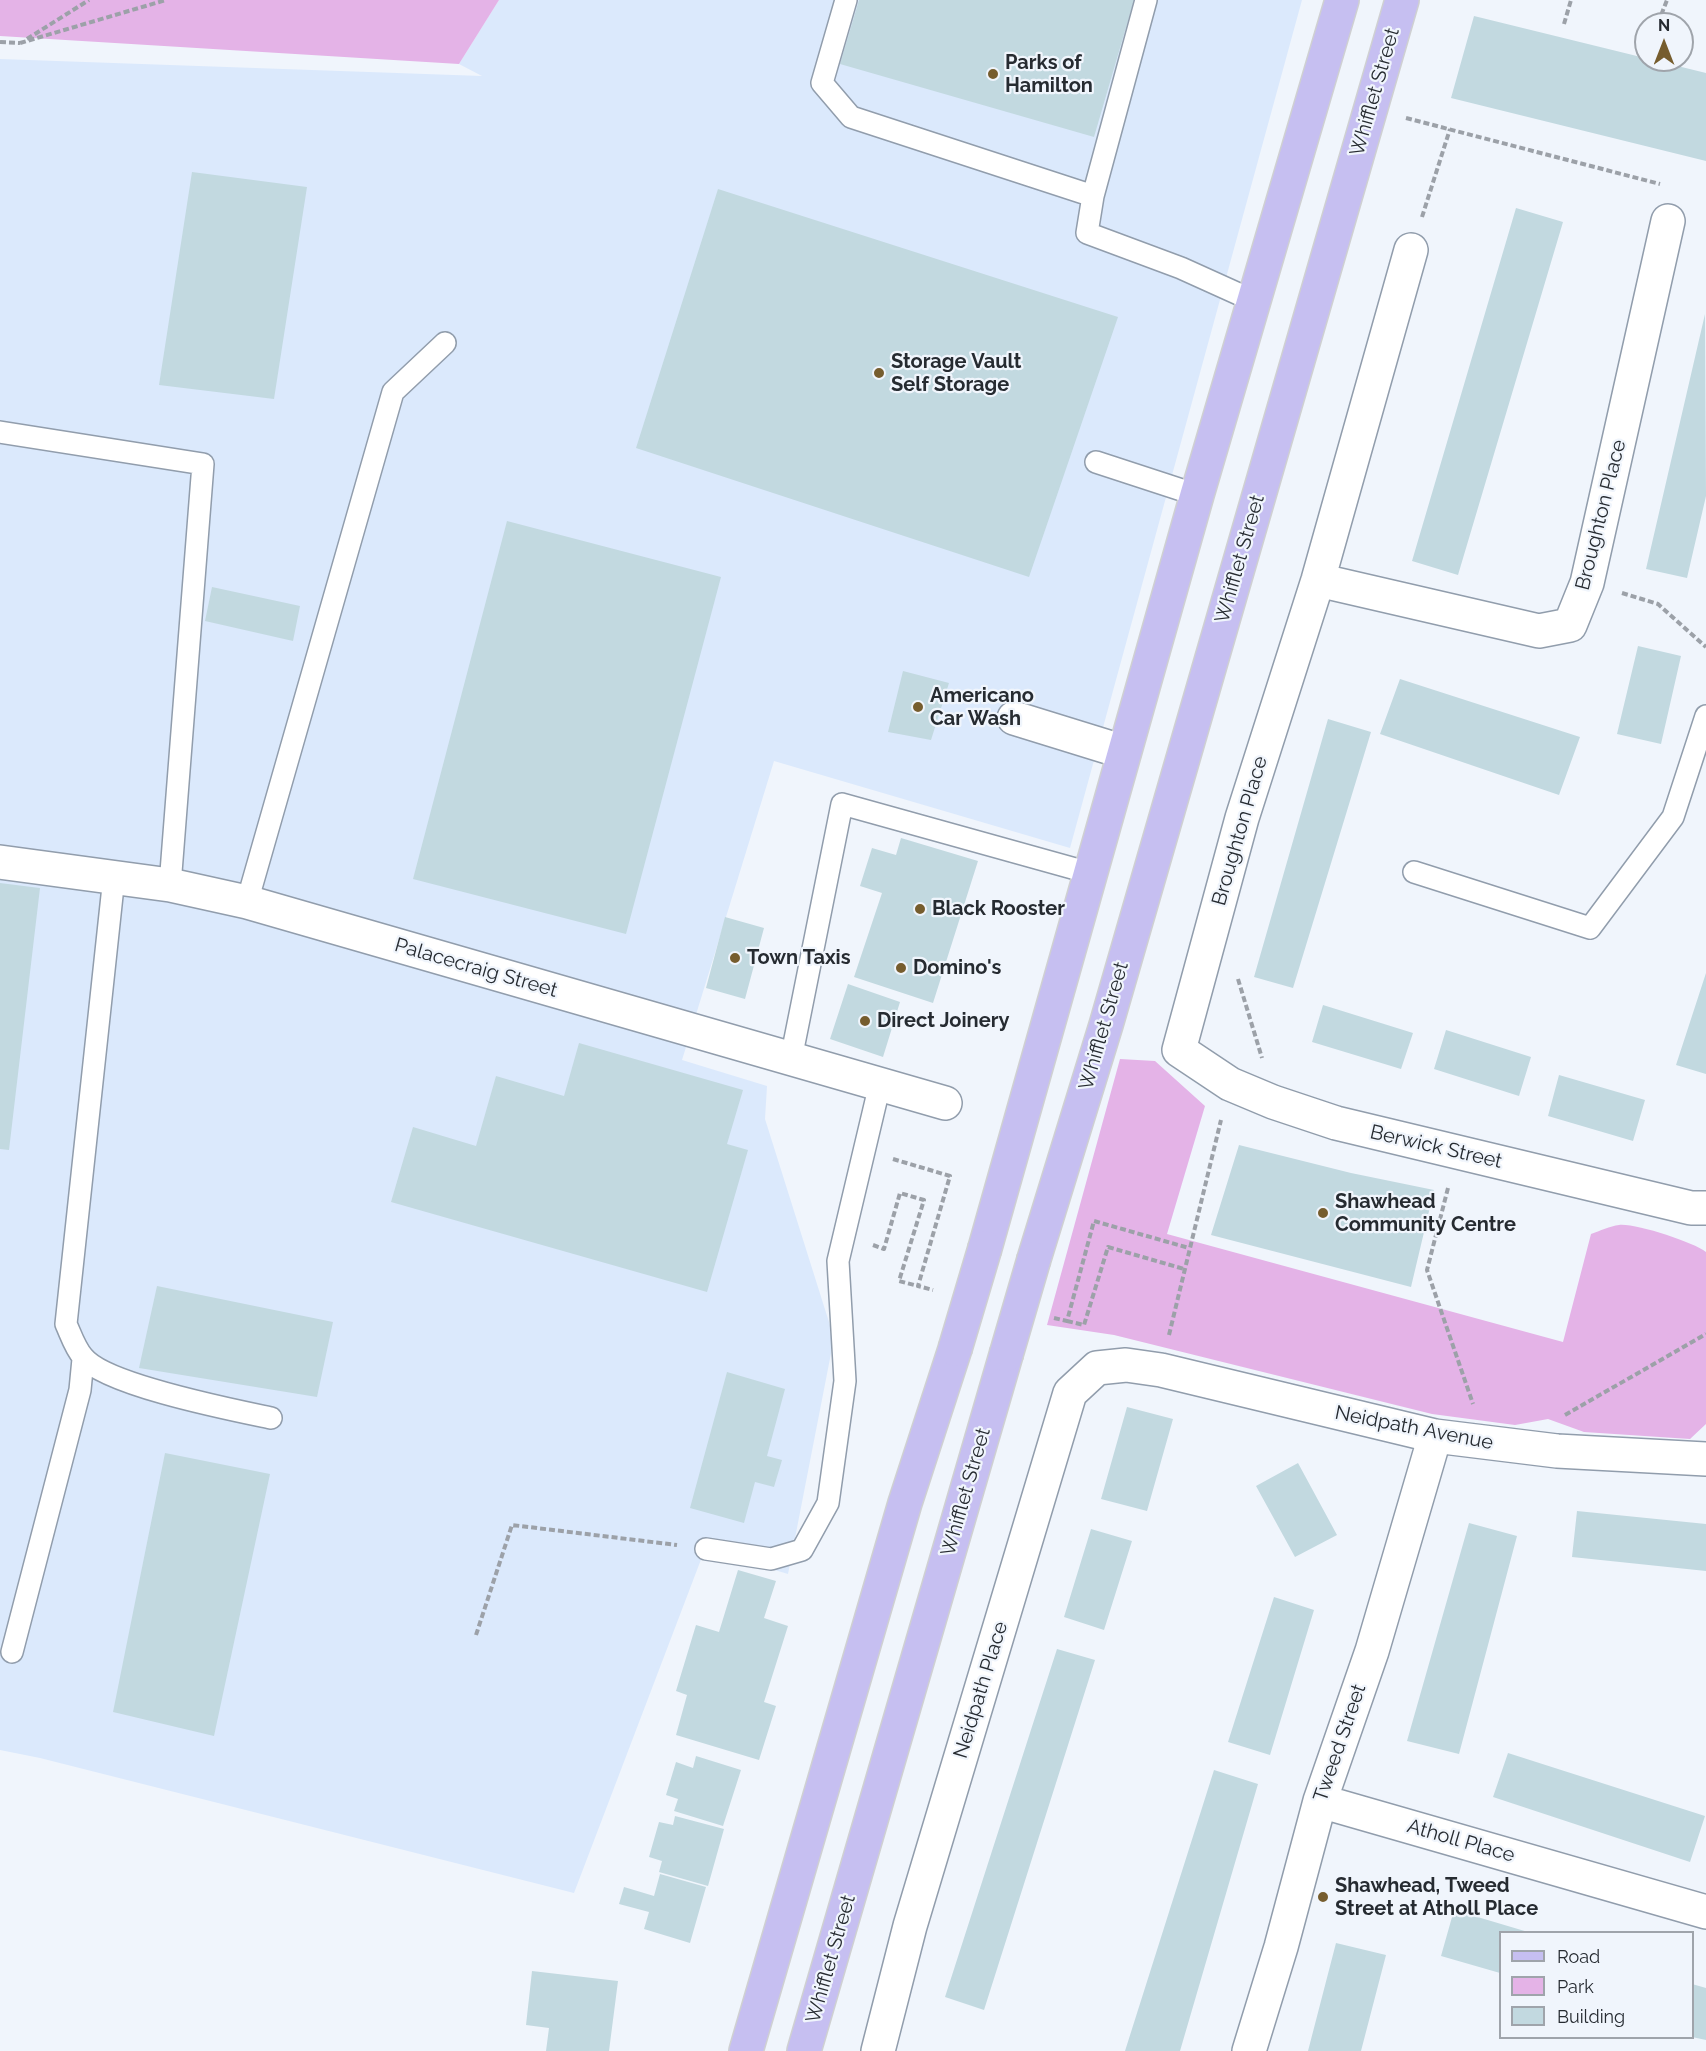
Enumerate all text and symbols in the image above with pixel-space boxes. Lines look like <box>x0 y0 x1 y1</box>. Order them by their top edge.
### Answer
north arrow <box>1634 12 1694 72</box>
text: N <box>1658 16 1670 35</box>
street label: Whifflet Street <box>1345 25 1405 159</box>
place label: Parks of Hamilton <box>1005 51 1093 98</box>
marker: Parks of Hamilton <box>986 67 1000 81</box>
place label: Storage Vault Self Storage <box>891 350 1021 397</box>
marker: Storage Vault Self Storage <box>872 366 886 380</box>
street label: Broughton Place <box>1571 437 1631 593</box>
street label: Whifflet Street <box>1210 492 1270 626</box>
place label: Americano Car Wash <box>930 684 1034 731</box>
marker: Americano Car Wash <box>911 700 925 714</box>
street label: Broughton Place <box>1207 754 1273 908</box>
place label: Black Rooster <box>932 897 1065 921</box>
marker: Black Rooster <box>913 902 927 916</box>
street label: Palacecraig Street <box>392 933 560 1003</box>
place label: Town Taxis <box>747 946 851 970</box>
marker: Town Taxis <box>728 951 742 965</box>
place label: Domino's <box>913 956 1001 980</box>
street label: Whifflet Street <box>1074 959 1134 1093</box>
marker: Domino's <box>894 961 908 975</box>
place label: Direct Joinery <box>877 1009 1009 1033</box>
marker: Direct Joinery <box>858 1014 872 1028</box>
street label: Berwick Street <box>1368 1120 1504 1174</box>
place label: Shawhead Community Centre <box>1335 1190 1516 1237</box>
marker: Shawhead Community Centre <box>1316 1206 1330 1220</box>
street label: Neidpath Avenue <box>1333 1401 1495 1455</box>
street label: Whifflet Street <box>936 1425 996 1559</box>
street label: Neidpath Place <box>949 1619 1013 1761</box>
street label: Tweed Street <box>1309 1681 1371 1805</box>
street label: Atholl Place <box>1404 1814 1518 1868</box>
place label: Shawhead, Tweed Street at Atholl Place <box>1335 1874 1538 1921</box>
marker: Shawhead, Tweed Street at Atholl Place <box>1316 1890 1330 1904</box>
street label: Whifflet Street <box>801 1892 861 2026</box>
legend <box>1499 1931 1694 2039</box>
text: Road <box>1557 1946 1600 1967</box>
text: Park <box>1557 1976 1594 1997</box>
text: Building <box>1557 2006 1625 2027</box>

